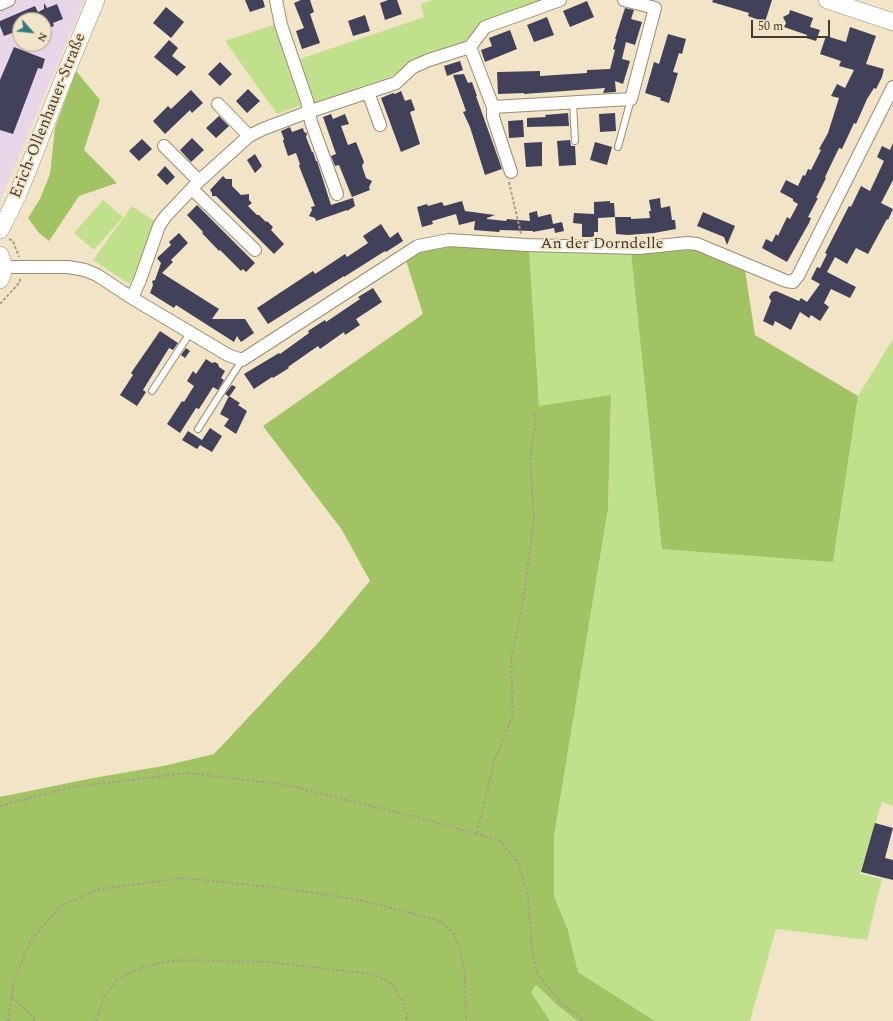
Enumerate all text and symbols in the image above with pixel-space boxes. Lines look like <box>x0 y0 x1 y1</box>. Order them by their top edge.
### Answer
north arrow <box>12 12 52 52</box>
scale bar <box>753 12 832 38</box>
text: 50 m <box>758 17 783 36</box>
text: N <box>33 29 52 45</box>
street label: Erich-Ollenhauer-Straße <box>7 31 91 201</box>
street label: An der Dorndelle <box>541 235 663 255</box>

